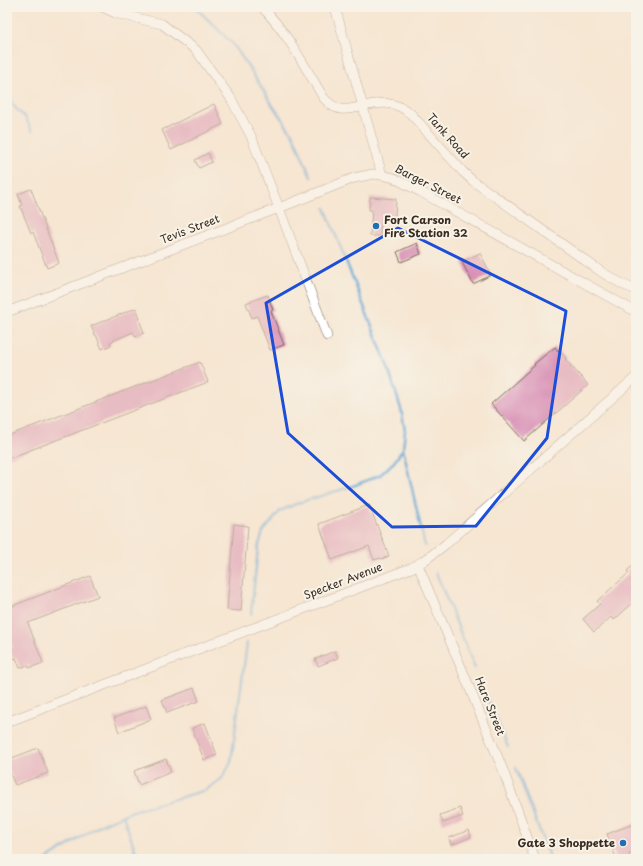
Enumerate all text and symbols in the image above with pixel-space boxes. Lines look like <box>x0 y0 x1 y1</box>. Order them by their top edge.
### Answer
street label: Tank Road <box>423 109 474 162</box>
street label: Barger Street <box>392 159 465 208</box>
street label: Tevis Street <box>158 209 222 248</box>
place label: Fort Carson Fire Station 32 <box>384 211 468 241</box>
marker: Fort Carson Fire Station 32 <box>371 221 381 231</box>
street label: Specker Avenue <box>301 558 385 603</box>
street label: Hare Street <box>471 674 510 738</box>
place label: Gate 3 Shoppette <box>518 834 615 851</box>
marker: Gate 3 Shoppette <box>618 838 628 848</box>

